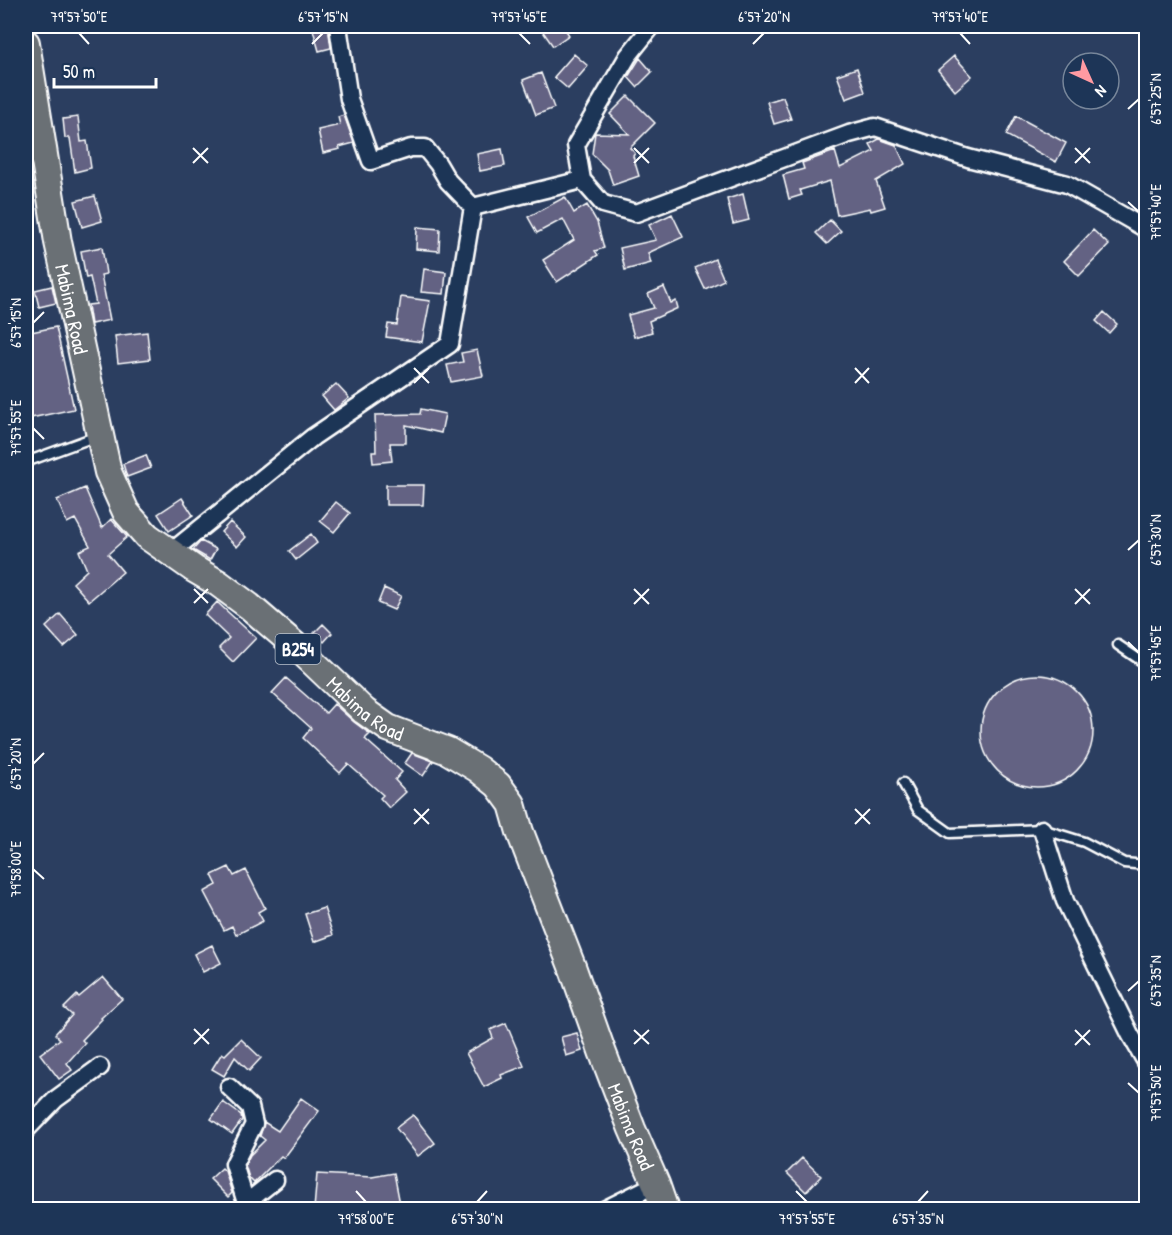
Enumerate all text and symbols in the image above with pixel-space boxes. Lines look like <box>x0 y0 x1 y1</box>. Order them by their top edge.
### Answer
text: 79°57'50"E <box>51 6 108 27</box>
text: 6°57'15"N <box>298 6 348 27</box>
text: 79°57'45"E <box>491 6 547 27</box>
text: 6°57'20"N <box>738 6 790 27</box>
text: 79°57'40"E <box>932 6 988 27</box>
scale bar <box>54 51 156 89</box>
north arrow <box>1061 51 1121 111</box>
text: 50 m <box>63 59 95 84</box>
text: 6°57'25"N <box>1145 73 1166 125</box>
text: N <box>1090 81 1112 103</box>
text: 79°57'40"E <box>1145 184 1166 240</box>
street label: Mabima Road <box>50 261 95 357</box>
text: 6°57'15"N <box>5 298 26 348</box>
text: 79°57'55"E <box>5 399 26 456</box>
text: 6°57'30"N <box>1145 514 1166 566</box>
text: 79°57'45"E <box>1145 625 1166 681</box>
road number: B254 <box>276 634 320 664</box>
street label: Mabima Road <box>321 670 408 746</box>
text: 6°57'20"N <box>5 738 26 790</box>
text: 79°58'00"E <box>5 840 26 897</box>
text: 6°57'35"N <box>1145 955 1166 1007</box>
text: 79°57'50"E <box>1145 1064 1166 1121</box>
street label: Mabima Road <box>602 1079 662 1174</box>
text: 79°58'00"E <box>338 1208 395 1229</box>
text: 6°57'30"N <box>451 1208 503 1229</box>
text: 79°57'55"E <box>779 1208 836 1229</box>
text: 6°57'35"N <box>892 1208 944 1229</box>

